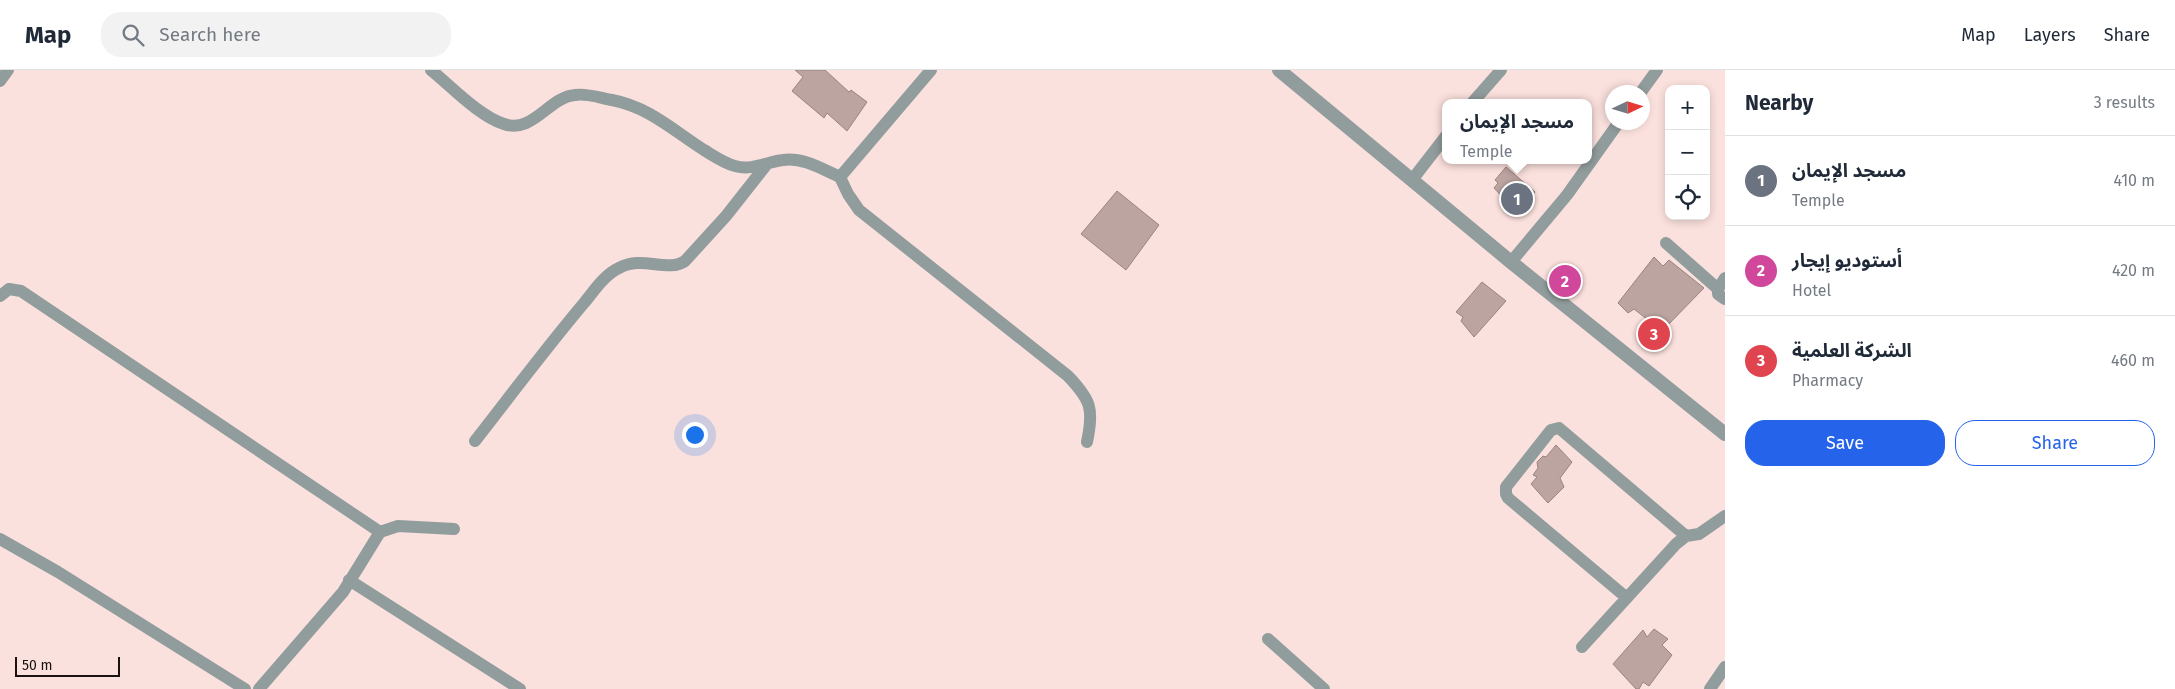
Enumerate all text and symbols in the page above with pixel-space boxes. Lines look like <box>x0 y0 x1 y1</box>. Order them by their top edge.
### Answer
search box <box>101 12 451 57</box>
text: Map <box>25 21 71 49</box>
icon: search <box>119 21 147 49</box>
text: Search here <box>159 23 261 46</box>
text: Map <box>1961 24 1996 46</box>
text: Layers <box>2024 24 2076 46</box>
text: Share <box>2104 24 2150 46</box>
north arrow <box>1605 85 1650 130</box>
map controls <box>1665 85 1710 220</box>
button: + <box>1665 85 1710 130</box>
text: Nearby <box>1745 90 1813 116</box>
text: 3 results <box>2094 93 2155 112</box>
popup <box>1442 99 1592 164</box>
text: مسجد الإيمان <box>1460 110 1574 133</box>
button: − <box>1665 130 1710 175</box>
text: Temple <box>1460 142 1513 161</box>
text: مسجد الإيمان <box>1792 159 1906 182</box>
text: 1 <box>1757 171 1765 190</box>
text: 410 m <box>2114 171 2155 190</box>
button: locate <box>1665 175 1710 220</box>
pin: 1 <box>1501 180 1533 218</box>
text: Temple <box>1792 191 1845 210</box>
text: أستوديو إيجار <box>1792 249 1902 272</box>
text: 2 <box>1757 261 1765 280</box>
text: 420 m <box>2112 261 2155 280</box>
pin: 2 <box>1549 262 1581 300</box>
text: Hotel <box>1792 281 1831 300</box>
pin: 3 <box>1638 315 1670 353</box>
text: الشركة العلمية <box>1792 339 1912 362</box>
text: 3 <box>1757 351 1765 370</box>
text: 460 m <box>2111 351 2155 370</box>
text: Pharmacy <box>1792 371 1863 390</box>
button: Save <box>1745 420 1945 466</box>
button: Share <box>1955 420 2155 466</box>
your location <box>682 422 708 448</box>
scale bar <box>15 654 120 677</box>
text: 50 m <box>22 657 53 674</box>

